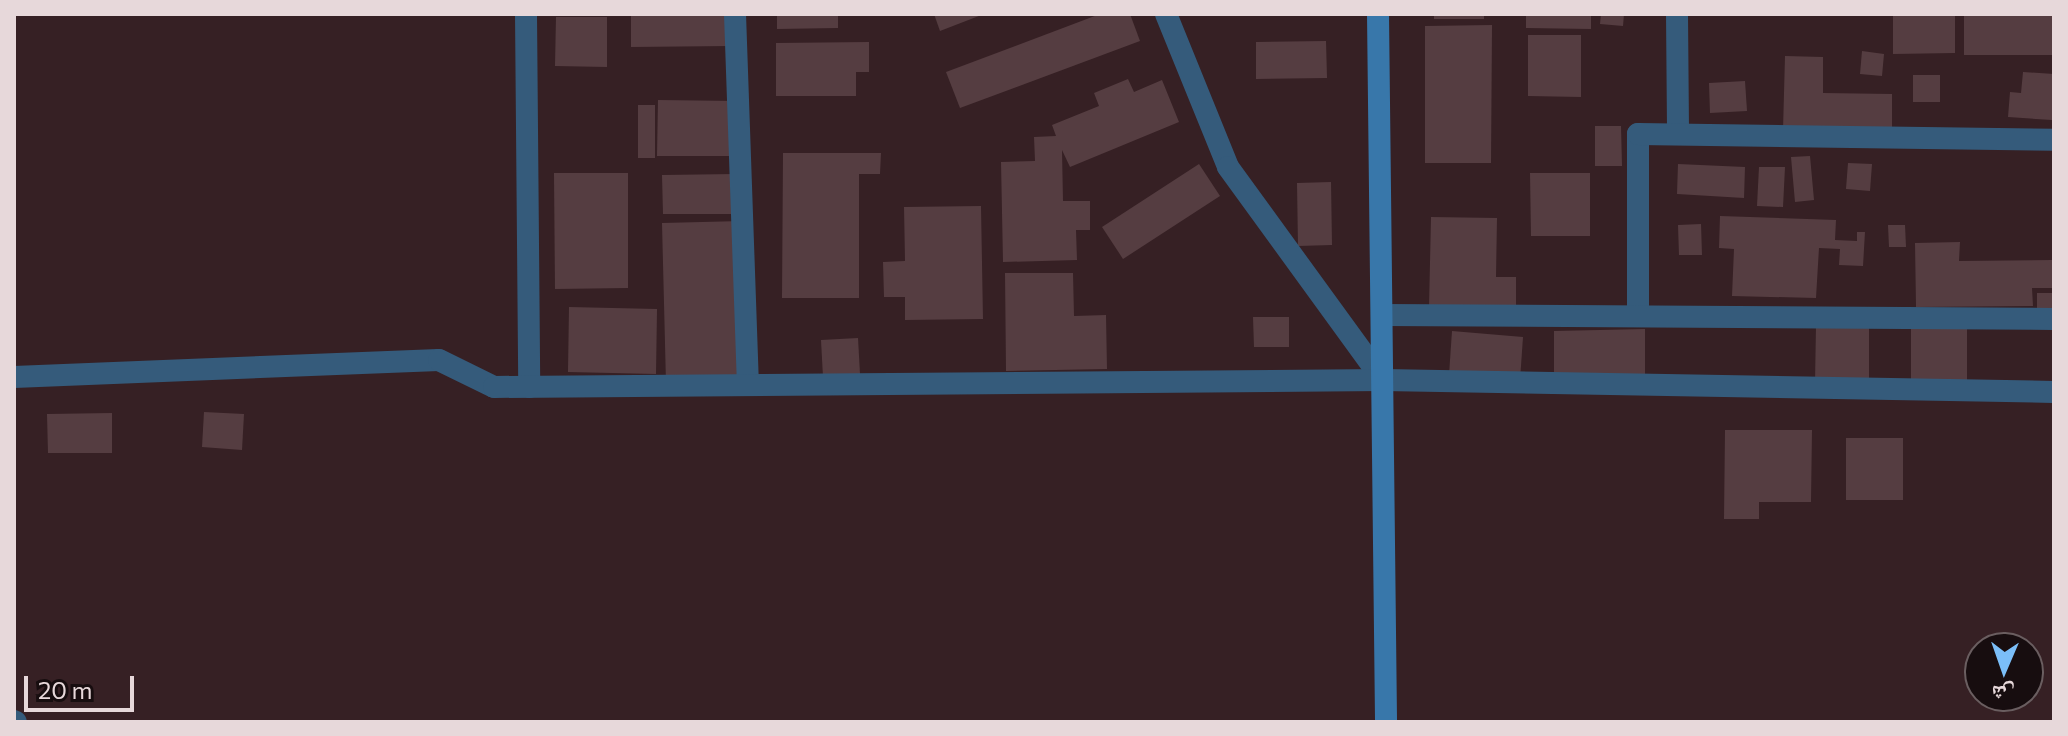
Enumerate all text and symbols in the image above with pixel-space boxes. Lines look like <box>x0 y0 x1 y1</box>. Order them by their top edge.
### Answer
north arrow <box>1964 632 2044 712</box>
scale bar <box>28 660 138 710</box>
text: 20 m <box>38 675 92 704</box>
text: ش <box>1991 681 2015 708</box>

